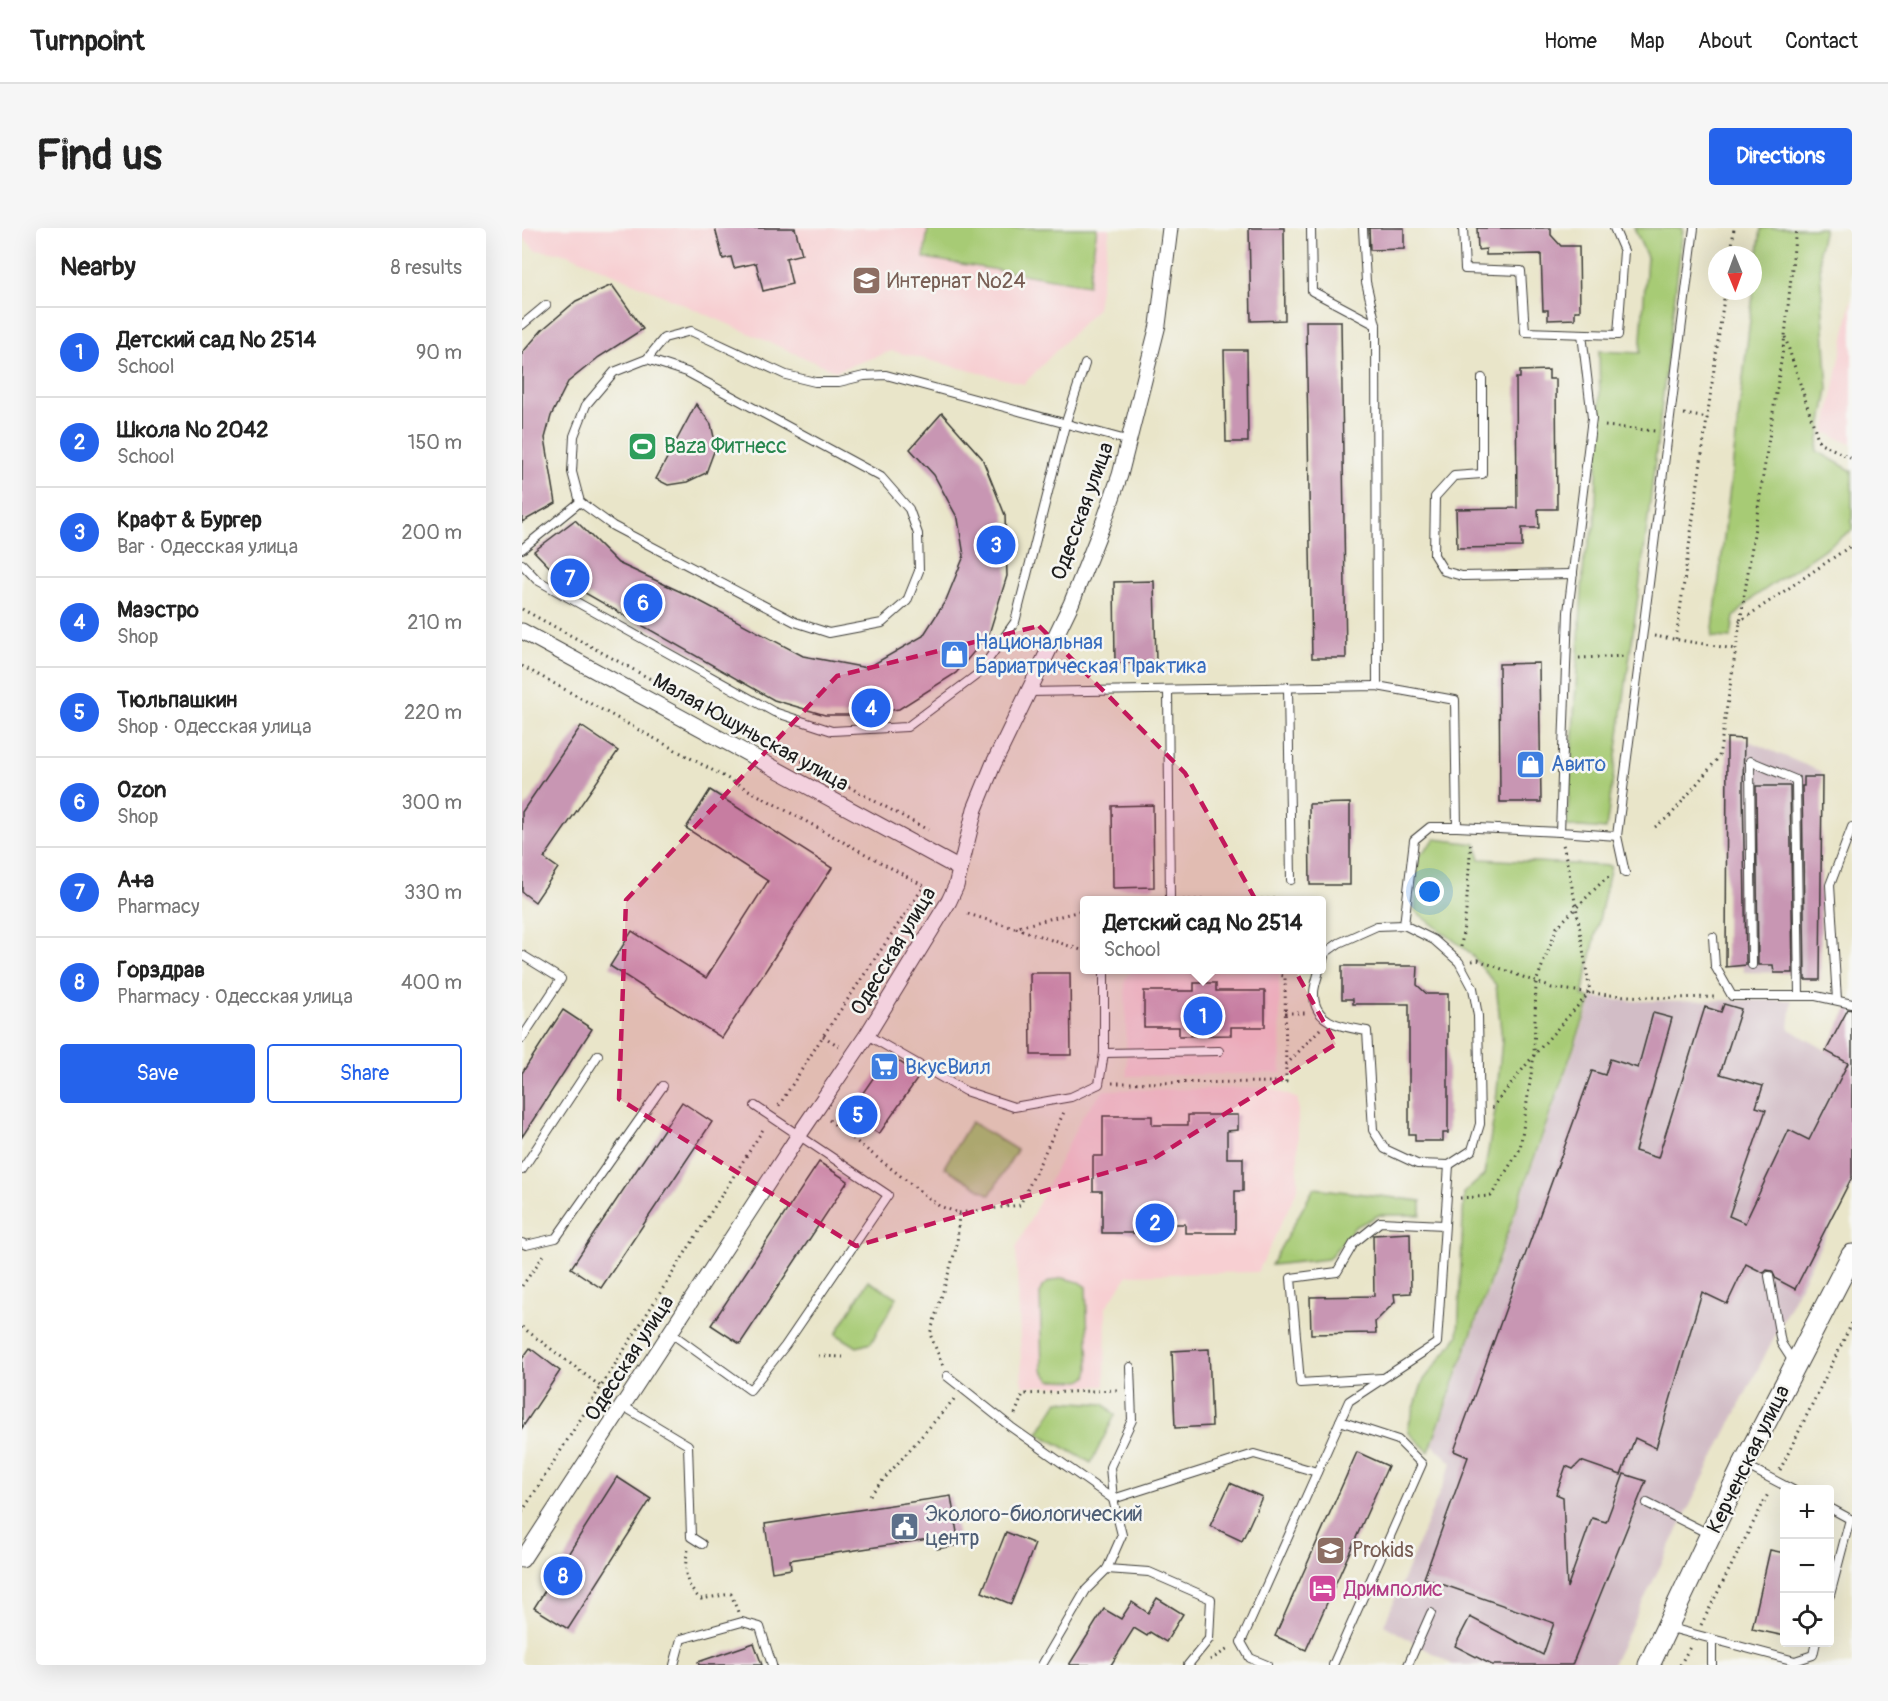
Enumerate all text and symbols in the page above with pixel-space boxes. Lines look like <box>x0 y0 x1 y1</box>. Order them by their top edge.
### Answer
text: Turnpoint <box>30 24 144 59</box>
text: Home <box>1544 28 1597 55</box>
text: Map <box>1630 28 1665 55</box>
text: About <box>1698 28 1752 55</box>
text: Contact <box>1785 28 1858 55</box>
button: Directions <box>1709 128 1852 185</box>
text: Find us <box>36 130 162 182</box>
north arrow <box>1708 246 1762 300</box>
text: Nearby <box>60 251 136 283</box>
text: 8 results <box>391 255 462 280</box>
school or university icon: Интернат №24 <box>850 265 882 297</box>
place label: Интернат №24 <box>887 268 1026 295</box>
text: Детский сад № 2514 <box>117 326 316 354</box>
text: 1 <box>76 340 83 365</box>
text: 90 m <box>416 340 462 365</box>
text: School <box>117 354 174 379</box>
text: Школа № 2042 <box>117 416 269 444</box>
text: 2 <box>74 430 85 455</box>
text: 150 m <box>408 430 462 455</box>
sports icon: Baza Фитнесс <box>627 430 659 462</box>
place label: Baza Фитнесс <box>664 433 787 460</box>
street label: Одесская улица <box>1045 438 1120 584</box>
text: School <box>117 444 174 469</box>
text: Крафт & Бургер <box>117 506 262 534</box>
text: 3 <box>74 520 85 545</box>
text: 200 m <box>401 520 462 545</box>
pin: 3 <box>976 522 1016 568</box>
text: Bar · Одесская улица <box>117 534 298 559</box>
pin: 7 <box>550 556 590 600</box>
pin: 6 <box>624 580 662 626</box>
text: Маэстро <box>117 596 199 624</box>
text: 4 <box>74 610 85 635</box>
text: 210 m <box>407 610 462 635</box>
text: Shop <box>117 624 158 649</box>
place label: Национальная Бариатрическая Практика <box>975 629 1206 680</box>
shop icon: Национальная Бариатрическая Практика <box>938 638 970 670</box>
street label: Малая Юшуньская улица <box>648 667 854 798</box>
text: Тюльпашкин <box>117 686 237 714</box>
pin: 4 <box>852 686 890 730</box>
text: 5 <box>74 700 85 725</box>
text: 220 m <box>404 700 462 725</box>
text: Shop · Одесская улица <box>117 714 312 739</box>
shop icon: Авито <box>1514 748 1546 780</box>
place label: Авито <box>1551 751 1606 778</box>
text: Ozon <box>117 776 166 804</box>
text: 6 <box>74 790 85 815</box>
text: 300 m <box>401 790 462 815</box>
text: Shop <box>117 804 158 829</box>
text: А+а <box>117 866 154 894</box>
your location <box>1415 877 1444 906</box>
text: 7 <box>74 880 85 905</box>
text: 330 m <box>404 880 462 905</box>
street label: Одесская улица <box>845 882 942 1020</box>
text: Pharmacy <box>117 894 200 919</box>
popup <box>1080 896 1326 974</box>
text: Детский сад № 2514 <box>1103 909 1303 937</box>
text: School <box>1103 937 1161 962</box>
text: Горздрав <box>117 956 205 984</box>
text: 8 <box>74 970 85 995</box>
text: 400 m <box>401 970 462 995</box>
text: Pharmacy · Одесская улица <box>117 984 353 1009</box>
pin: 1 <box>1184 994 1222 1038</box>
button: Save <box>60 1044 255 1103</box>
button: Share <box>267 1044 462 1103</box>
supermarket icon: ВкусВилл <box>868 1051 900 1083</box>
place label: ВкусВилл <box>905 1054 991 1081</box>
pin: 5 <box>838 1092 878 1138</box>
pin: 2 <box>1136 1200 1174 1246</box>
street label: Одесская улица <box>579 1290 680 1426</box>
street label: Керченская улица <box>1701 1381 1796 1538</box>
map controls <box>1780 1485 1834 1647</box>
button: + <box>1780 1485 1834 1539</box>
place label: Эколого-биологический центр <box>925 1501 1143 1552</box>
public building icon: Эколого-биологический центр <box>888 1510 920 1542</box>
school or university icon: Prokids <box>1315 1534 1347 1566</box>
place label: Prokids <box>1352 1537 1414 1564</box>
button: − <box>1780 1539 1834 1593</box>
pin: 8 <box>544 1554 582 1598</box>
hotel icon: Дримполис <box>1307 1573 1339 1605</box>
place label: Дримполис <box>1343 1576 1443 1603</box>
button: locate <box>1780 1593 1834 1647</box>

